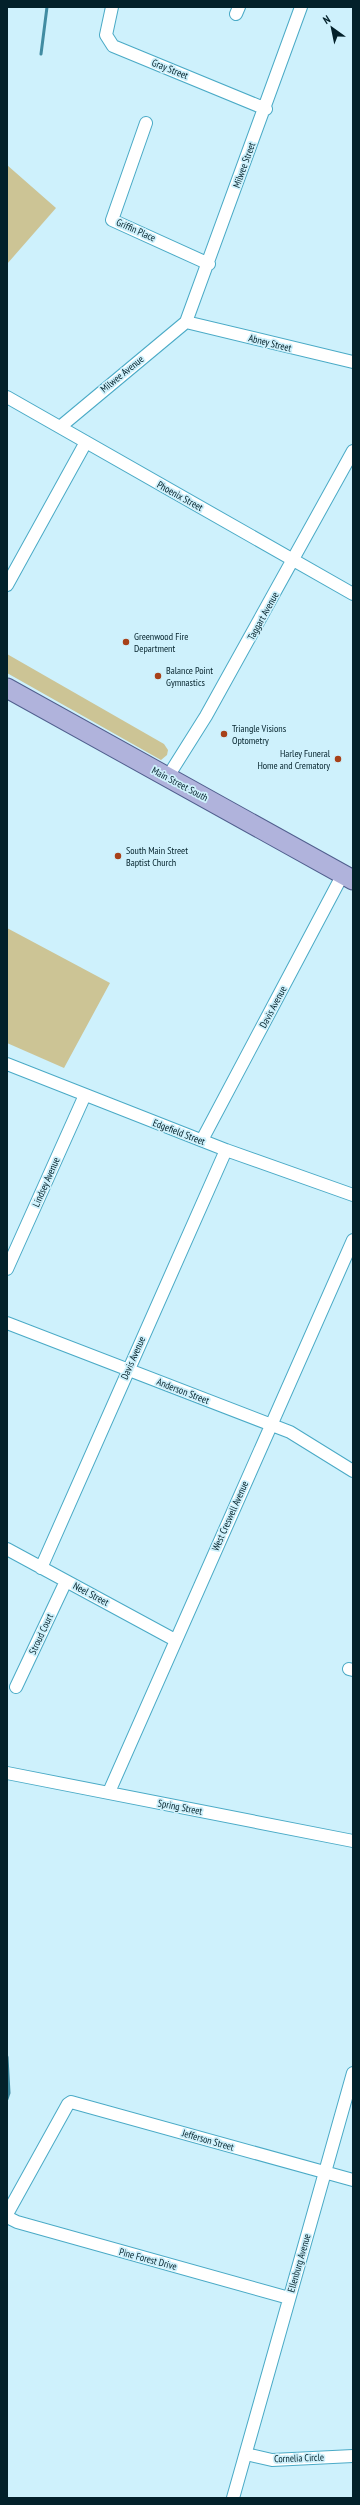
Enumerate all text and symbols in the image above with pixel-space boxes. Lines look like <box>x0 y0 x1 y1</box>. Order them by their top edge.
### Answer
north arrow <box>312 8 352 48</box>
text: N <box>320 12 333 27</box>
street label: Gray Street <box>150 56 190 82</box>
street label: Milwee Street <box>230 140 258 190</box>
street label: Griffin Place <box>114 216 158 244</box>
street label: Abney Street <box>247 331 293 355</box>
street label: Milwee Avenue <box>98 353 146 395</box>
street label: Phoenix Street <box>155 478 206 514</box>
street label: Taggart Avenue <box>244 590 282 642</box>
place label: Greenwood Fire Department <box>134 630 188 655</box>
marker: Greenwood Fire Department <box>121 637 131 647</box>
place label: Balance Point Gymnastics <box>166 664 213 689</box>
marker: Balance Point Gymnastics <box>153 671 163 681</box>
place label: Triangle Visions Optometry <box>232 722 287 747</box>
marker: Triangle Visions Optometry <box>219 729 229 739</box>
place label: Harley Funeral Home and Crematory <box>257 747 331 772</box>
marker: Harley Funeral Home and Crematory <box>333 754 343 764</box>
street label: Main Street South <box>150 764 210 804</box>
place label: South Main Street Baptist Church <box>126 844 188 869</box>
marker: South Main Street Baptist Church <box>113 851 123 861</box>
street label: Davis Avenue <box>257 984 289 1030</box>
street label: Edgefield Street <box>151 1116 207 1148</box>
street label: Lindsey Avenue <box>29 1155 63 1209</box>
street label: Davis Avenue <box>118 1334 148 1382</box>
street label: Anderson Street <box>155 1375 211 1407</box>
street label: West Creswell Avenue <box>209 1479 251 1553</box>
street label: Neel Street <box>71 1579 111 1609</box>
street label: Stroud Court <box>26 1611 56 1656</box>
street label: Spring Street <box>157 1796 204 1818</box>
street label: Jefferson Street <box>180 2126 236 2154</box>
street label: Ellenburg Avenue <box>284 2232 314 2294</box>
street label: Pine Forest Drive <box>118 2245 178 2273</box>
street label: Cornelia Circle <box>274 2451 324 2465</box>

